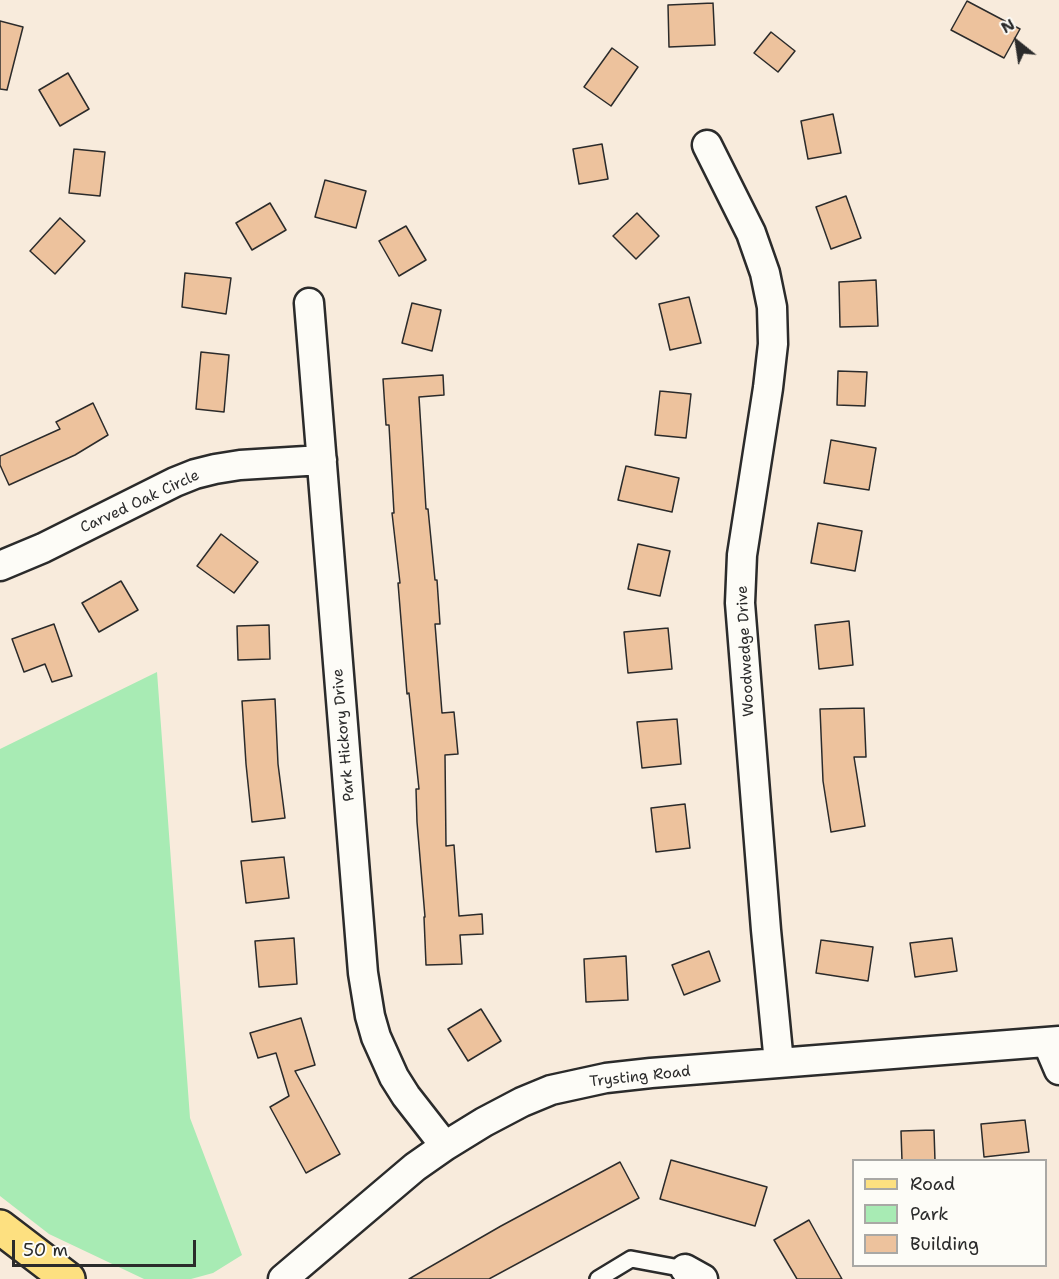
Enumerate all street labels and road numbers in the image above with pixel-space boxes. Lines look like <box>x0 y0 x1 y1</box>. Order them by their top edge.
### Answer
street label: Carved Oak Circle <box>78 467 202 537</box>
street label: Woodwedge Drive <box>734 585 758 717</box>
street label: Park Hickory Drive <box>329 668 359 802</box>
street label: Trysting Road <box>589 1063 691 1091</box>

